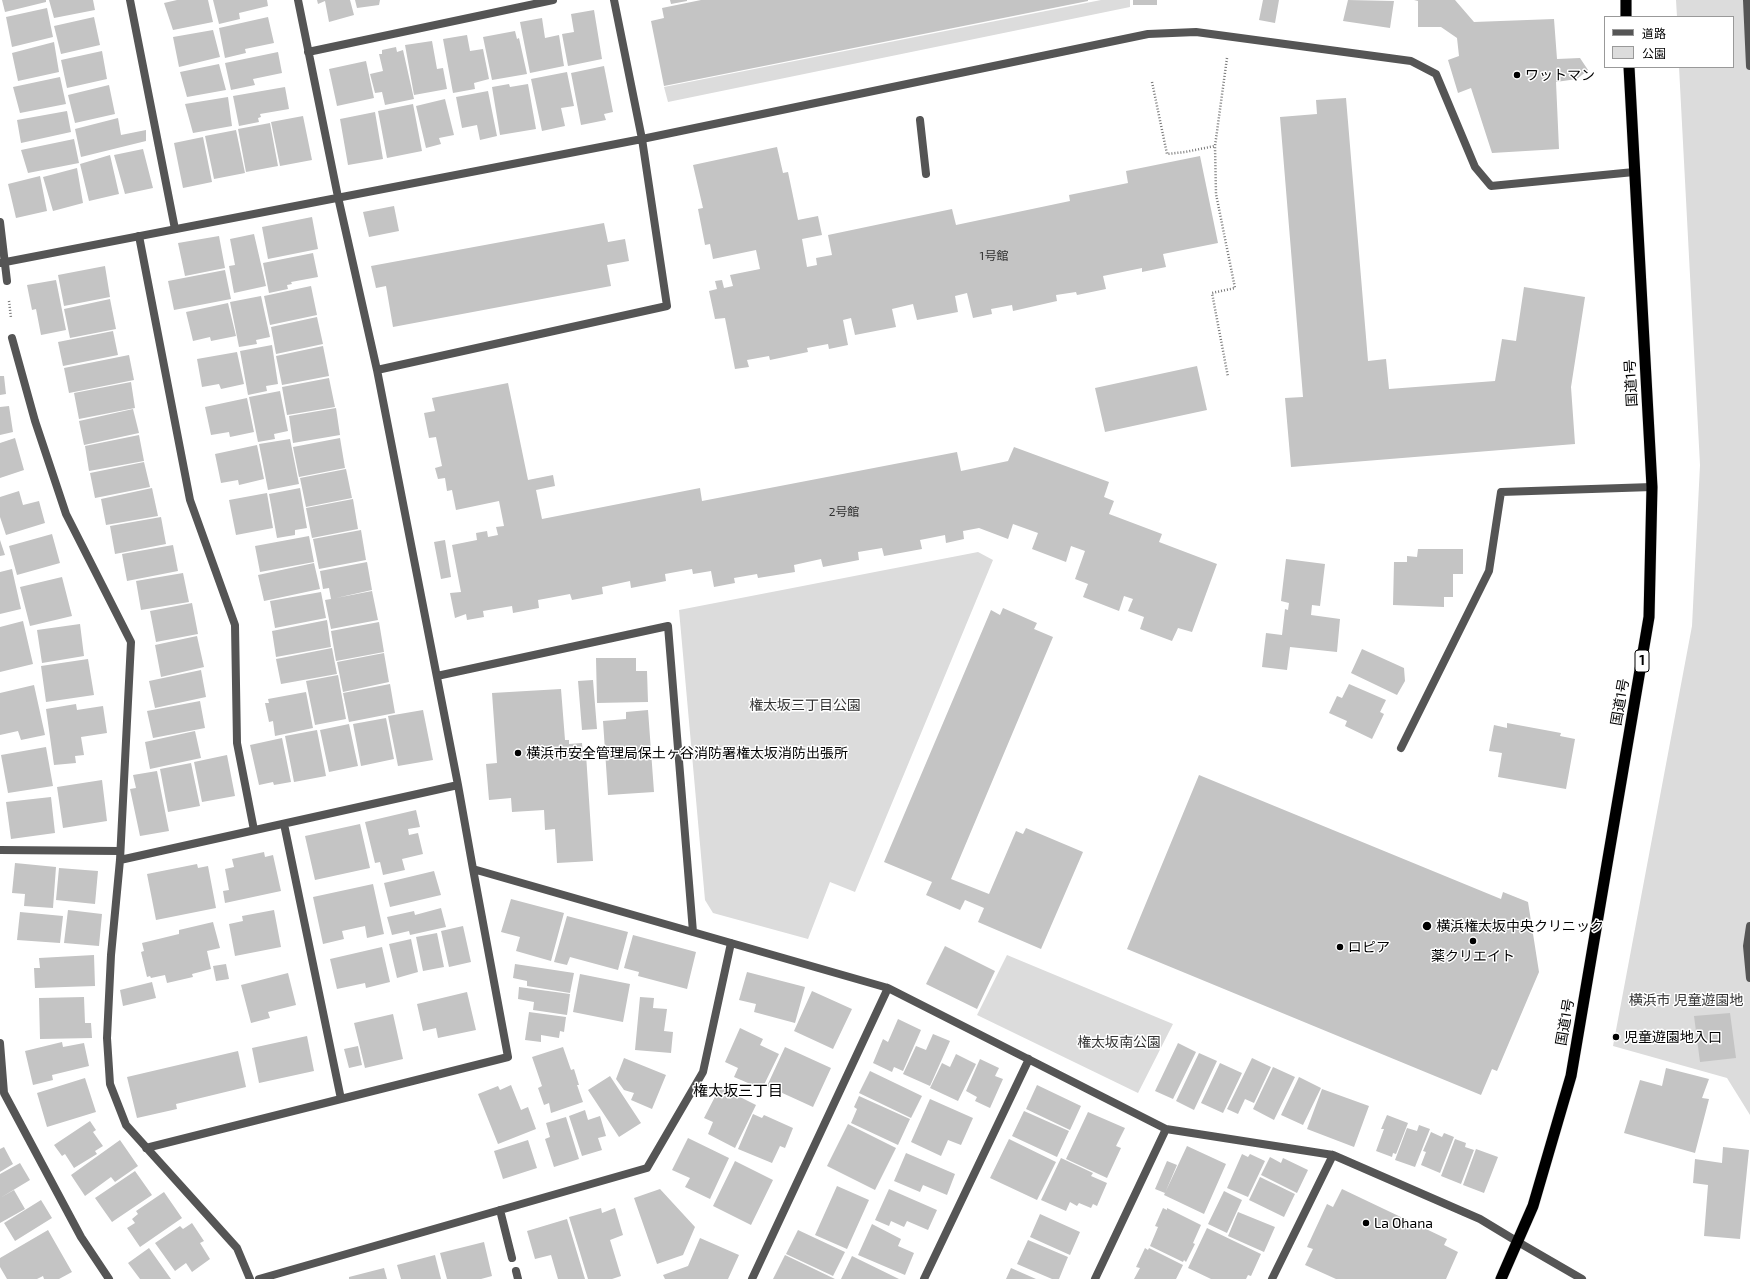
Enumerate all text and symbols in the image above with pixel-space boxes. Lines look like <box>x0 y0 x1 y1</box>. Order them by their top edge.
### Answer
legend <box>1604 16 1734 68</box>
text: 道路 <box>1642 26 1666 40</box>
text: 公園 <box>1642 46 1666 60</box>
place label: ワットマン <box>1525 67 1595 83</box>
marker: ワットマン <box>1512 70 1522 80</box>
house number: 1号館 <box>980 249 1008 263</box>
street label: 国道1号 <box>1621 359 1641 407</box>
house number: 2号館 <box>829 505 859 519</box>
road number: 1 <box>1635 650 1649 672</box>
street label: 国道1号 <box>1608 677 1632 727</box>
park label: 権太坂三丁目公園 <box>749 697 861 713</box>
place label: 横浜市安全管理局保土ヶ谷消防署権太坂消防出張所 <box>526 745 848 761</box>
marker: 横浜市安全管理局保土ヶ谷消防署権太坂消防出張所 <box>513 748 523 758</box>
place label: 横浜権太坂中央クリニック <box>1436 918 1604 934</box>
marker: 横浜権太坂中央クリニック <box>1421 920 1433 932</box>
marker: 薬クリエイト <box>1468 936 1478 946</box>
place label: ロピア <box>1348 939 1390 955</box>
marker: ロピア <box>1335 942 1345 952</box>
place label: 薬クリエイト <box>1431 948 1515 964</box>
park label: 横浜市 児童遊園地 <box>1628 992 1744 1008</box>
street label: 国道1号 <box>1553 997 1577 1047</box>
place label: 児童遊園地入口 <box>1624 1029 1722 1045</box>
marker: 児童遊園地入口 <box>1611 1032 1621 1042</box>
park label: 権太坂南公園 <box>1077 1034 1161 1050</box>
district label: 権太坂三丁目 <box>693 1082 783 1100</box>
place label: La Ohana <box>1374 1215 1433 1231</box>
marker: La Ohana <box>1361 1218 1371 1228</box>

